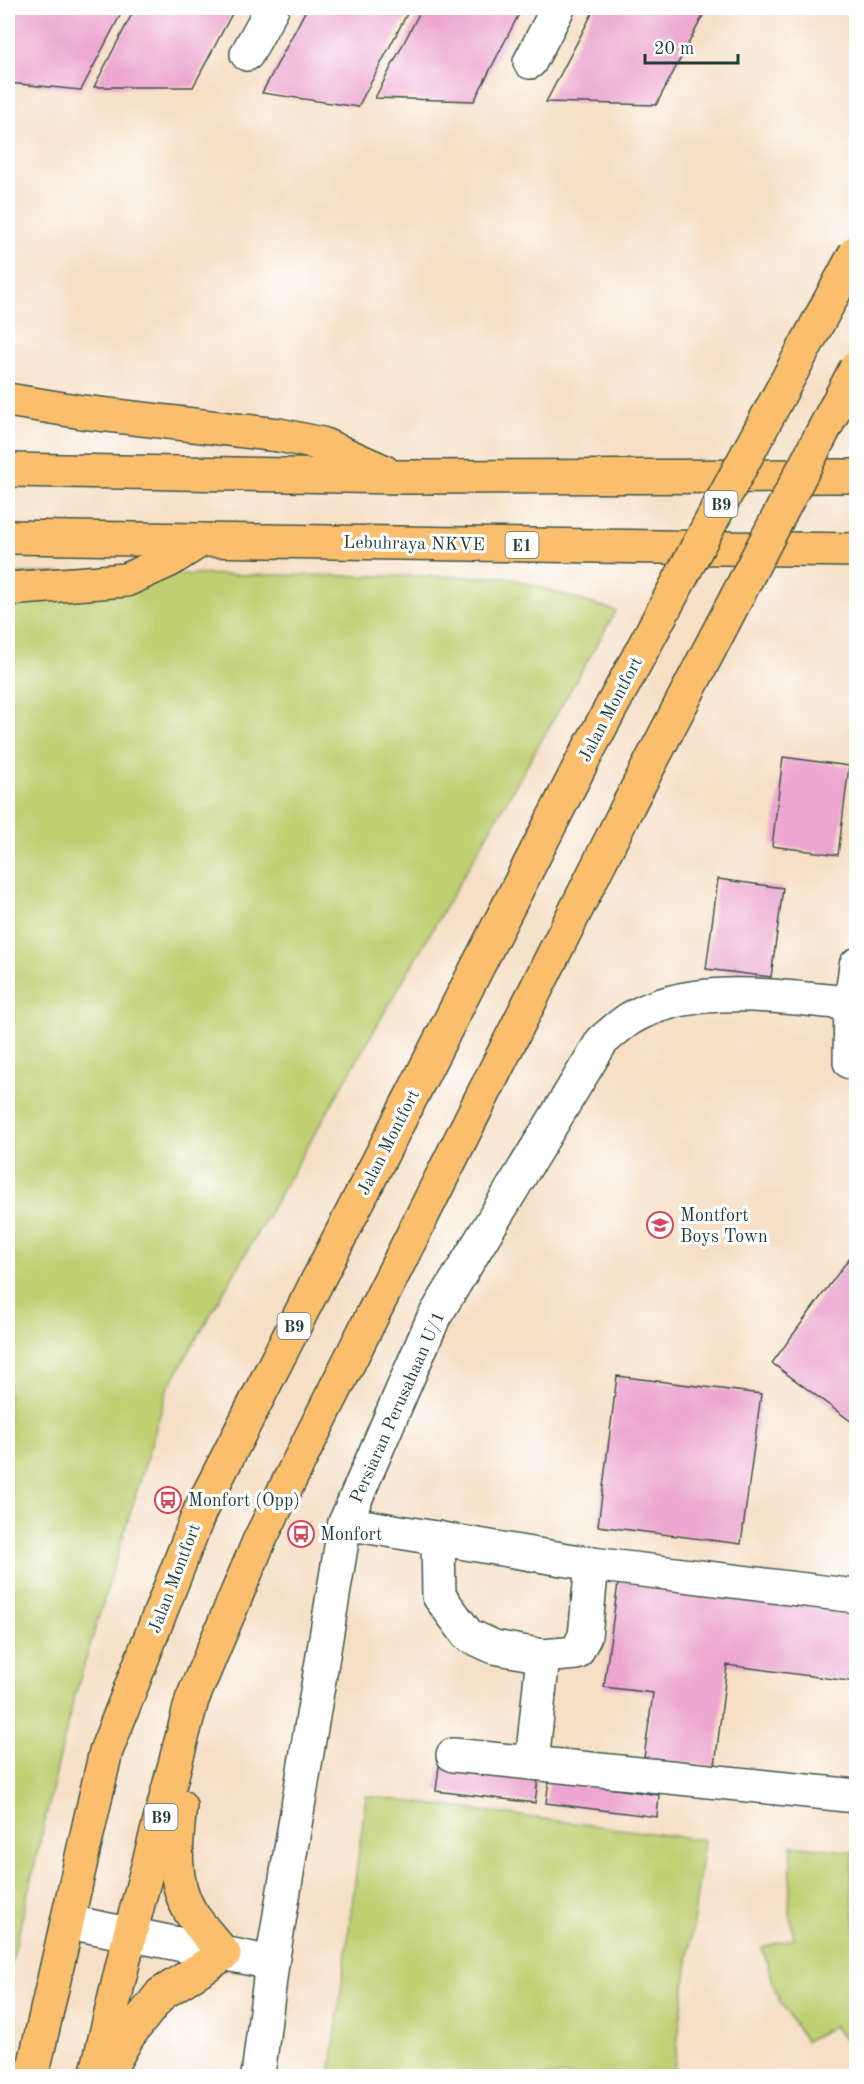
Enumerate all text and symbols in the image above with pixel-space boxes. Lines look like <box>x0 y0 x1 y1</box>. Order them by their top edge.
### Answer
scale bar <box>645 27 738 65</box>
text: 20 m <box>654 40 694 58</box>
road number: B9 <box>704 491 738 517</box>
road number: E1 <box>506 532 538 558</box>
street label: Lebuhraya NKVE <box>343 534 485 554</box>
street label: Jalan Montfort <box>576 654 646 765</box>
street label: Jalan Montfort <box>355 1087 423 1198</box>
place label: Montfort Boys Town <box>680 1207 768 1246</box>
school or university icon: Montfort Boys Town <box>645 1210 675 1240</box>
street label: Persiaran Perusahaan U/1 <box>347 1309 448 1506</box>
road number: B9 <box>278 1313 310 1339</box>
bus stop icon: Monfort (Opp) <box>153 1485 183 1515</box>
place label: Monfort (Opp) <box>188 1491 300 1510</box>
bus stop icon: Monfort <box>286 1519 316 1549</box>
street label: Jalan Montfort <box>146 1521 204 1636</box>
place label: Monfort <box>320 1526 382 1544</box>
road number: B9 <box>144 1804 178 1830</box>

